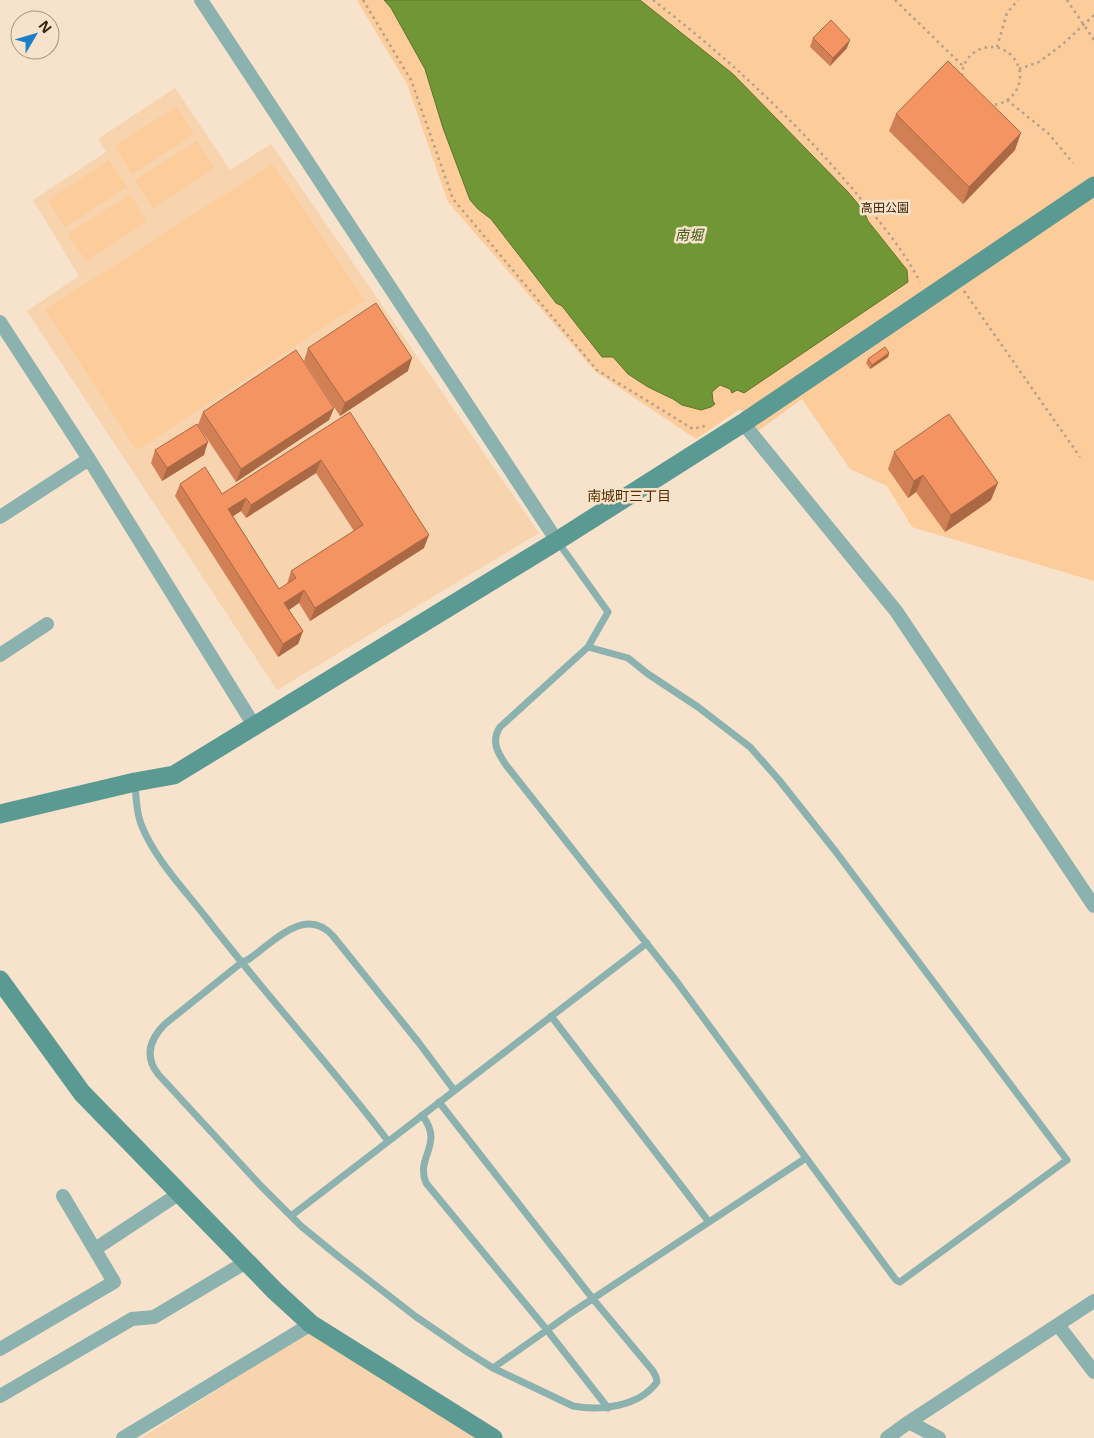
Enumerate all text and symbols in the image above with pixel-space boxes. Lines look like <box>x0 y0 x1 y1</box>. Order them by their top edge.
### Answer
north arrow <box>10 10 60 60</box>
text: N <box>35 16 57 37</box>
park label: 高田公園 <box>861 199 909 216</box>
water label: 南堀 <box>675 225 705 244</box>
district label: 南城町三丁目 <box>587 486 671 505</box>

